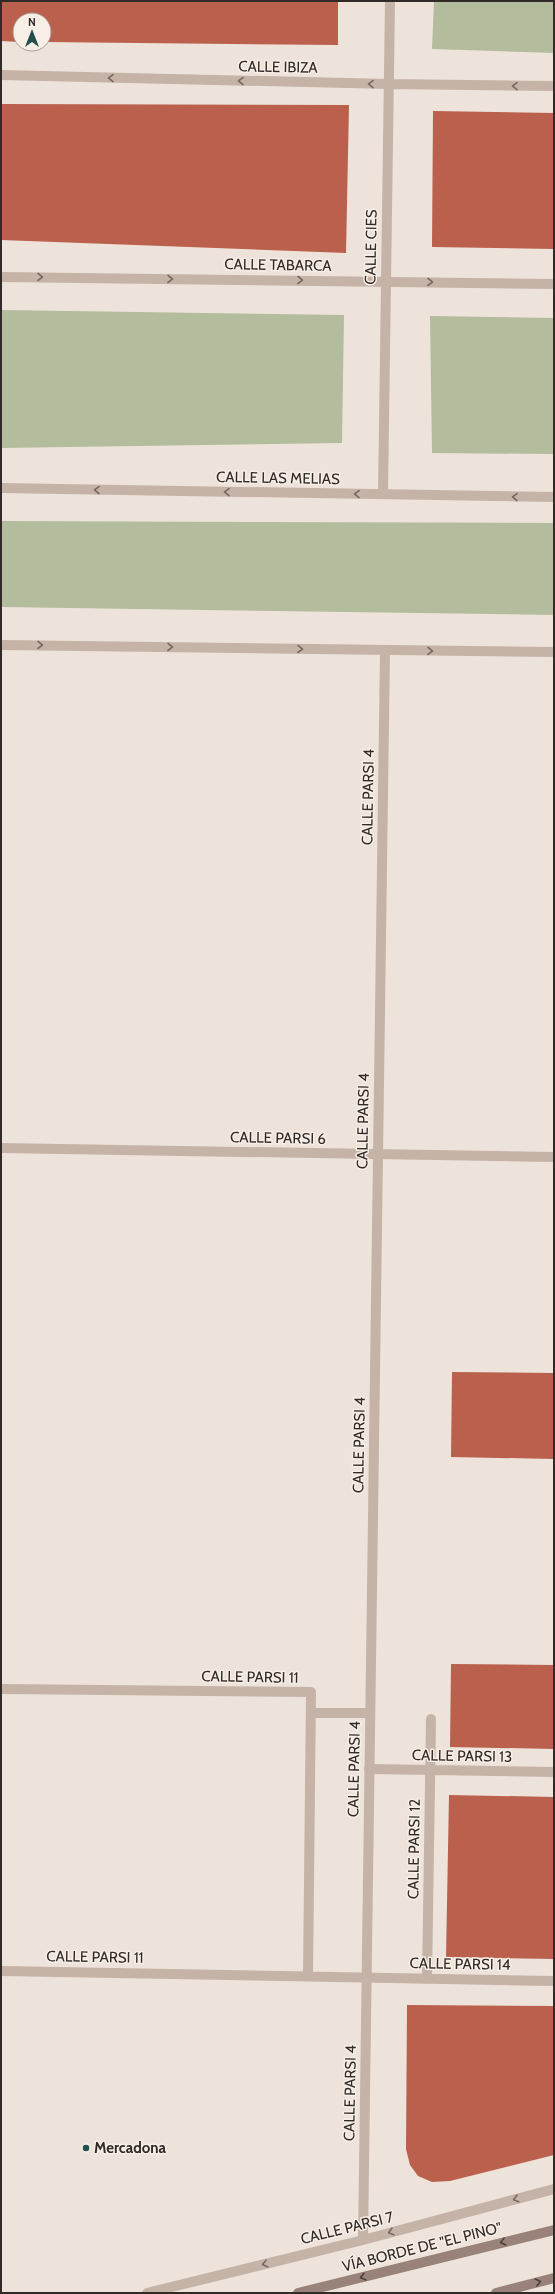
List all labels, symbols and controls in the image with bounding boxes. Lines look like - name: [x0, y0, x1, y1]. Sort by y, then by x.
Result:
- north arrow: [12, 12, 52, 52]
- text: N: [28, 15, 36, 29]
- street label: CALLE IBIZA: [238, 57, 319, 77]
- one-way arrow: [108, 74, 114, 82]
- one-way arrow: [238, 77, 244, 85]
- one-way arrow: [368, 80, 374, 88]
- one-way arrow: [512, 82, 518, 90]
- street label: CALLE CIES: [361, 209, 381, 285]
- street label: CALLE TABARCA: [224, 255, 333, 275]
- one-way arrow: [37, 273, 43, 281]
- one-way arrow: [167, 275, 173, 283]
- one-way arrow: [297, 276, 303, 284]
- one-way arrow: [427, 278, 433, 286]
- street label: CALLE LAS MELIAS: [216, 468, 340, 488]
- one-way arrow: [94, 486, 100, 494]
- one-way arrow: [224, 488, 230, 496]
- one-way arrow: [354, 490, 360, 498]
- one-way arrow: [512, 493, 518, 501]
- one-way arrow: [37, 641, 43, 649]
- one-way arrow: [167, 643, 173, 651]
- one-way arrow: [297, 645, 303, 653]
- one-way arrow: [427, 646, 433, 655]
- street label: CALLE PARSI 4: [358, 748, 378, 845]
- street label: CALLE PARSI 4: [353, 1072, 373, 1169]
- street label: CALLE PARSI 6: [230, 1128, 326, 1148]
- street label: CALLE PARSI 4: [349, 1396, 369, 1493]
- street label: CALLE PARSI 11: [201, 1667, 299, 1687]
- street label: CALLE PARSI 4: [344, 1720, 364, 1817]
- street label: CALLE PARSI 13: [412, 1746, 512, 1766]
- street label: CALLE PARSI 12: [404, 1799, 424, 1899]
- street label: CALLE PARSI 11: [46, 1947, 144, 1967]
- street label: CALLE PARSI 14: [409, 1954, 511, 1974]
- street label: CALLE PARSI 4: [340, 2044, 360, 2141]
- place label: Mercadona: [94, 2139, 167, 2157]
- marker: Mercadona: [81, 2143, 91, 2153]
- one-way arrow: [513, 2194, 520, 2203]
- street label: CALLE PARSI 7: [299, 2208, 396, 2248]
- street label: VÍA BORDE DE "EL PINO": [340, 2217, 504, 2276]
- one-way arrow: [388, 2228, 394, 2236]
- one-way arrow: [499, 2238, 506, 2246]
- one-way arrow: [261, 2259, 268, 2268]
- one-way arrow: [360, 2272, 367, 2281]
- one-way arrow: [535, 2278, 542, 2287]

